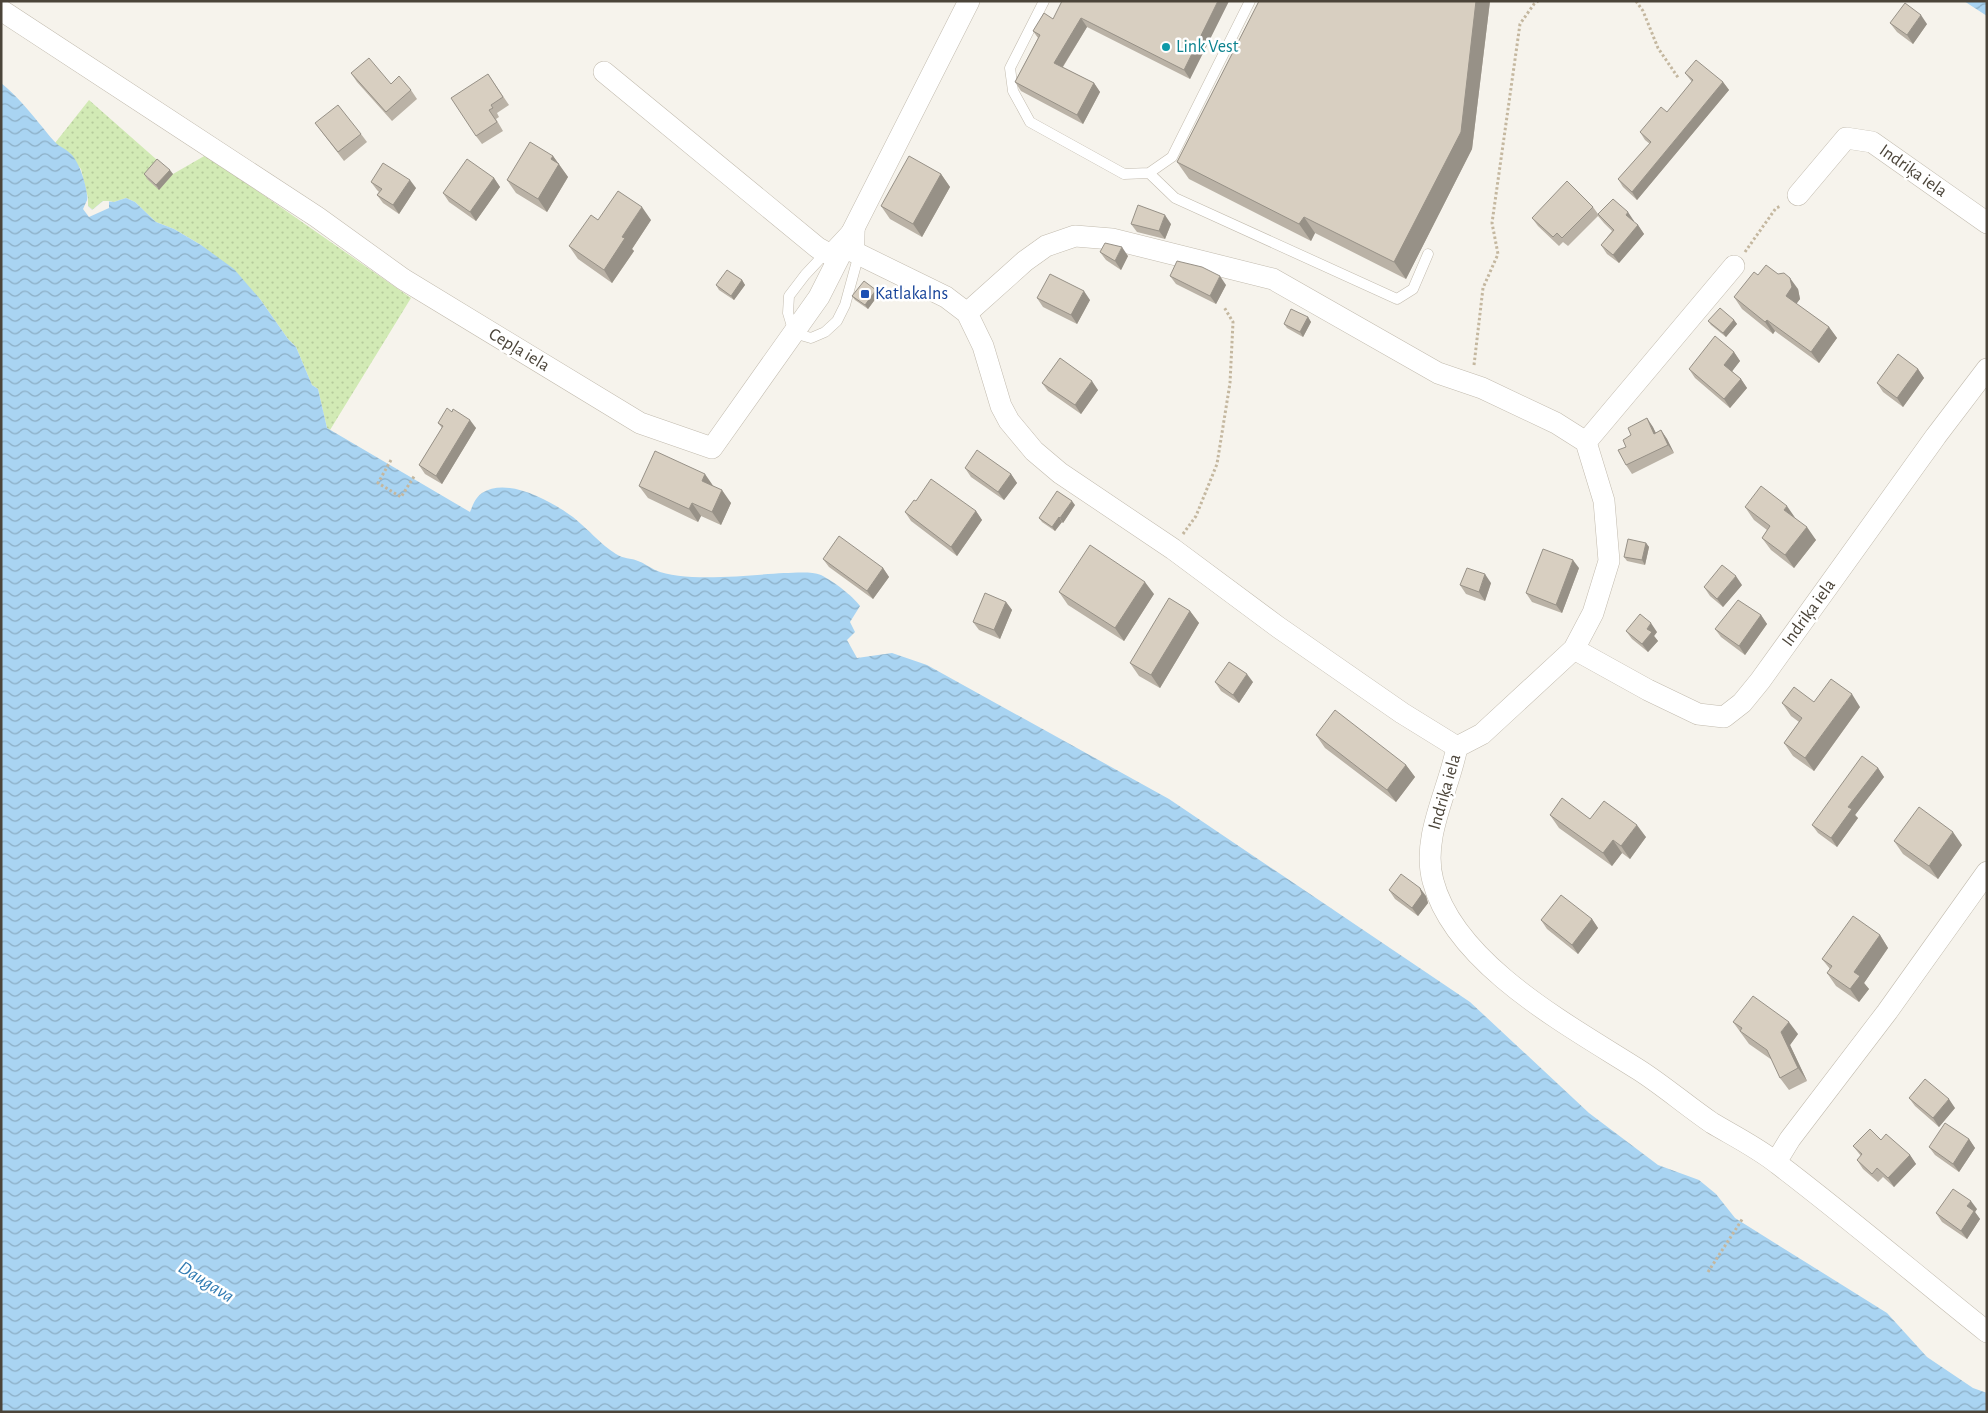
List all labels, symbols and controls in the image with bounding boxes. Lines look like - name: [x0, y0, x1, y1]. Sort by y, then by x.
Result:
- place label: Link Vest: [1176, 38, 1239, 56]
- marker: Link Vest: [1160, 41, 1172, 53]
- street label: Indriķa iela: [1875, 141, 1950, 202]
- place label: Katlakalns: [875, 285, 948, 303]
- marker: Katlakalns: [859, 288, 871, 300]
- street label: Cepļa iela: [485, 325, 553, 376]
- street label: Indriķa iela: [1779, 576, 1840, 650]
- street label: Indriķa iela: [1426, 752, 1465, 832]
- water label: Daugava: [175, 1258, 237, 1306]

